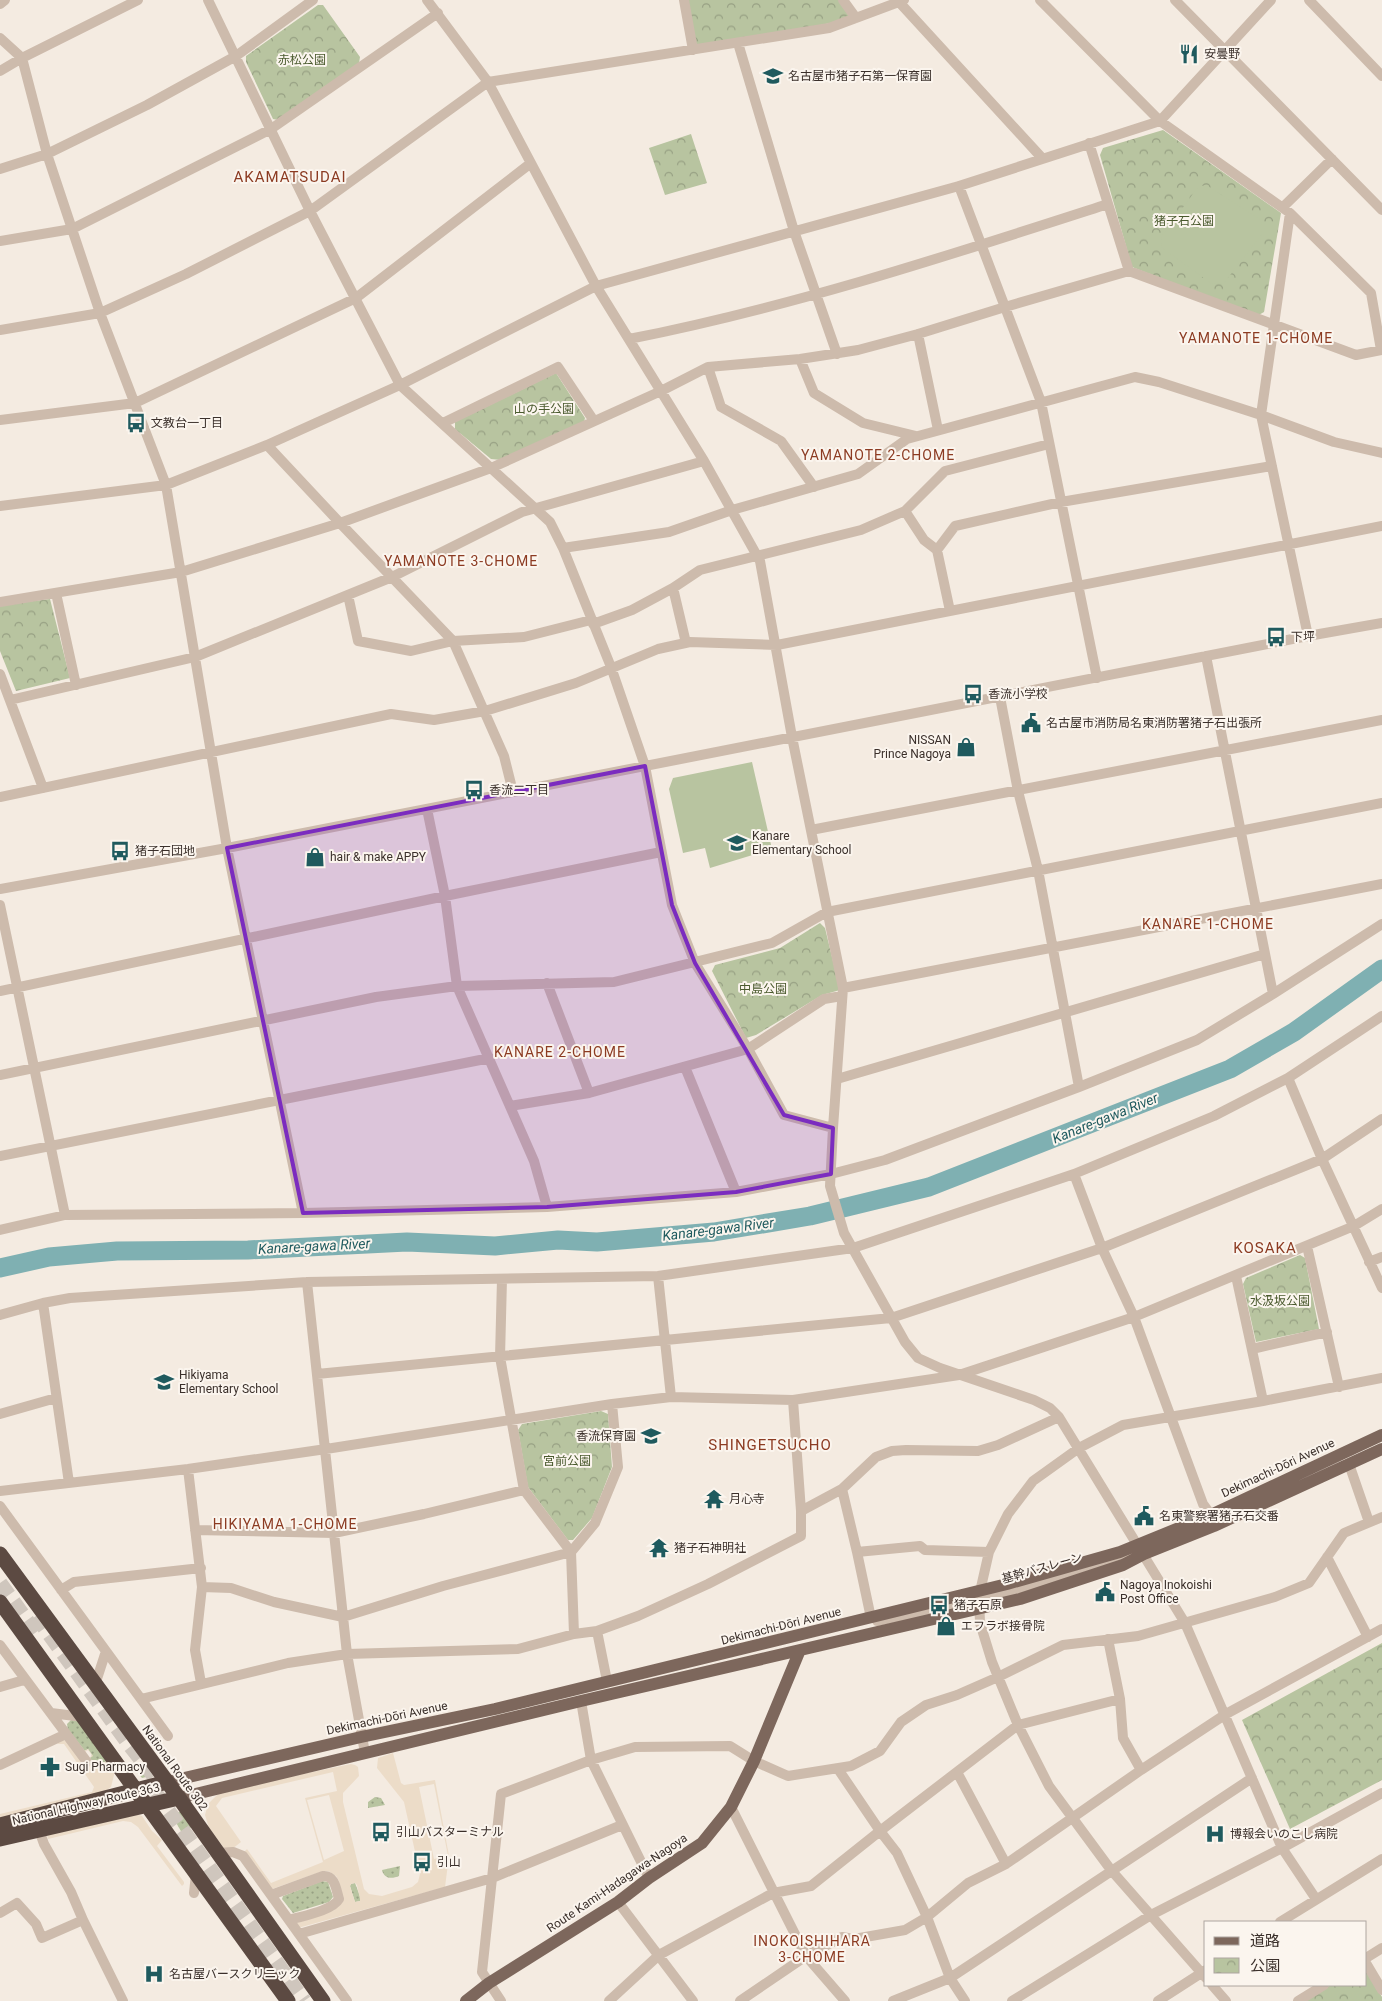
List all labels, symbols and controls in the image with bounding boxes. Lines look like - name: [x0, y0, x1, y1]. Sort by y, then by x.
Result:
- restaurant icon: 安曇野: [1178, 43, 1200, 65]
- place label: 安曇野: [1204, 47, 1240, 61]
- park label: 赤松公園: [278, 53, 326, 67]
- school or university icon: 名古屋市猪子石第一保育園: [762, 65, 784, 87]
- place label: 名古屋市猪子石第一保育園: [788, 69, 932, 83]
- district label: AKAMATSUDAI: [233, 168, 347, 186]
- park label: 猪子石公園: [1154, 214, 1214, 228]
- district label: YAMANOTE 1-CHOME: [1179, 330, 1333, 346]
- park label: 山の手公園: [514, 402, 574, 416]
- bus stop icon: 文教台一丁目: [125, 412, 147, 434]
- place label: 文教台一丁目: [151, 416, 223, 430]
- district label: YAMANOTE 2-CHOME: [801, 447, 955, 463]
- district label: YAMANOTE 3-CHOME: [384, 553, 538, 569]
- bus stop icon: 下坪: [1265, 626, 1287, 648]
- place label: 下坪: [1291, 630, 1315, 644]
- bus stop icon: 香流小学校: [962, 683, 984, 705]
- place label: 香流小学校: [988, 687, 1048, 701]
- public building icon: 名古屋市消防局名東消防署猪子石出張所: [1020, 712, 1042, 734]
- place label: 名古屋市消防局名東消防署猪子石出張所: [1046, 716, 1262, 730]
- place label: NISSAN Prince Nagoya: [873, 733, 951, 761]
- shop icon: NISSAN Prince Nagoya: [955, 736, 977, 758]
- bus stop icon: 香流二丁目: [463, 779, 485, 801]
- place label: 香流二丁目: [489, 783, 549, 797]
- place label: Kanare Elementary School: [752, 829, 852, 857]
- school or university icon: Kanare Elementary School: [726, 832, 748, 854]
- bus stop icon: 猪子石団地: [109, 840, 131, 862]
- place label: 猪子石団地: [135, 844, 195, 858]
- shop icon: hair & make APPY: [304, 846, 326, 868]
- place label: hair & make APPY: [330, 850, 427, 864]
- district label: KANARE 1-CHOME: [1142, 916, 1274, 932]
- park label: 中島公園: [739, 982, 787, 996]
- district label: KANARE 2-CHOME: [494, 1044, 626, 1060]
- water label: Kanare-gawa River: [1050, 1089, 1160, 1146]
- water label: Kanare-gawa River: [661, 1214, 775, 1244]
- water label: Kanare-gawa River: [258, 1235, 371, 1257]
- district label: KOSAKA: [1233, 1239, 1297, 1257]
- park label: 水汲坂公園: [1250, 1294, 1310, 1308]
- place label: Hikiyama Elementary School: [179, 1368, 279, 1396]
- school or university icon: Hikiyama Elementary School: [153, 1371, 175, 1393]
- school or university icon: 香流保育園: [640, 1425, 662, 1447]
- place label: 香流保育園: [576, 1429, 636, 1443]
- district label: SHINGETSUCHO: [708, 1436, 832, 1454]
- street label: Dekimachi-Dōri Avenue: [1219, 1436, 1337, 1500]
- park label: 宮前公園: [543, 1454, 591, 1468]
- temple icon: 月心寺: [703, 1488, 725, 1510]
- place label: 月心寺: [729, 1492, 765, 1506]
- public building icon: 名東警察署猪子石交番: [1133, 1505, 1155, 1527]
- place label: 名東警察署猪子石交番: [1159, 1509, 1279, 1523]
- district label: HIKIYAMA 1-CHOME: [213, 1516, 357, 1532]
- temple icon: 猪子石神明社: [648, 1537, 670, 1559]
- place label: 猪子石神明社: [674, 1541, 746, 1555]
- street label: 基幹バスレーン: [1000, 1550, 1084, 1586]
- place label: Nagoya Inokoishi Post Office: [1120, 1578, 1212, 1606]
- public building icon: Nagoya Inokoishi Post Office: [1094, 1581, 1116, 1603]
- bus stop icon: 猪子石原: [928, 1594, 950, 1616]
- place label: 猪子石原: [954, 1598, 1002, 1612]
- street label: Dekimachi-Dōri Avenue: [719, 1604, 843, 1648]
- shop icon: エフラボ接骨院: [935, 1615, 957, 1637]
- place label: エフラボ接骨院: [961, 1619, 1045, 1633]
- street label: Dekimachi-Dōri Avenue: [325, 1698, 449, 1738]
- street label: National Route 302: [139, 1723, 211, 1814]
- pharmacy icon: Sugi Pharmacy: [39, 1756, 61, 1778]
- place label: Sugi Pharmacy: [65, 1760, 145, 1774]
- street label: National Highway Route 363: [11, 1780, 161, 1828]
- bus stop icon: 引山バスターミナル: [370, 1821, 392, 1843]
- hospital icon: 博報会いのこし病院: [1204, 1823, 1226, 1845]
- place label: 引山バスターミナル: [396, 1825, 504, 1839]
- place label: 博報会いのこし病院: [1230, 1827, 1338, 1841]
- street label: Route Kami-Hadagawa-Nagoya: [544, 1831, 690, 1935]
- bus stop icon: 引山: [411, 1851, 433, 1873]
- place label: 引山: [437, 1855, 461, 1869]
- legend: [1204, 1921, 1367, 1986]
- text: 道路: [1250, 1932, 1280, 1950]
- district label: INOKOISHIHARA 3-CHOME: [753, 1933, 871, 1965]
- text: 公園: [1250, 1957, 1280, 1975]
- hospital icon: 名古屋バースクリニック: [143, 1963, 165, 1985]
- place label: 名古屋バースクリニック: [169, 1967, 300, 1981]

